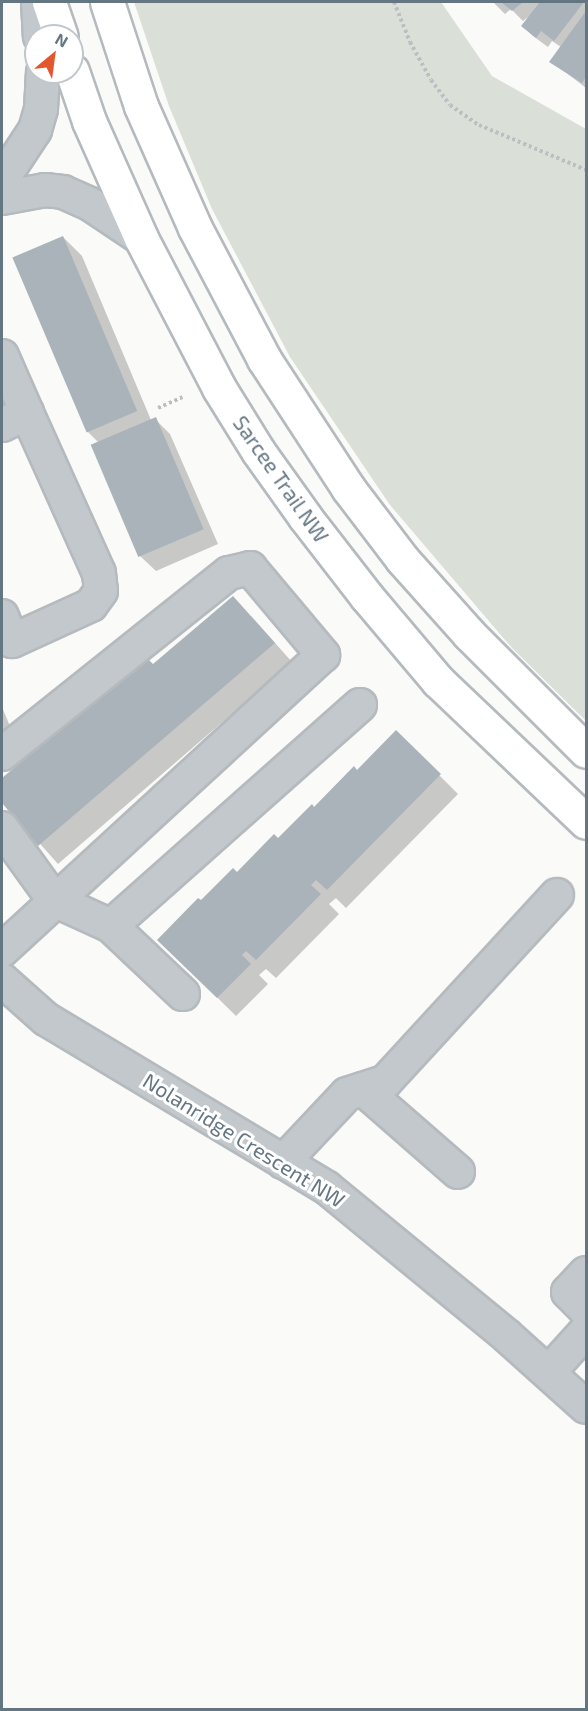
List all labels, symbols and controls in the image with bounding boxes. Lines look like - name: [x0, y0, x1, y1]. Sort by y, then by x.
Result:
- north arrow: [24, 24, 84, 84]
- text: N: [52, 28, 72, 51]
- street label: Sarcee Trail NW: [228, 410, 334, 548]
- street label: Nolanridge Crescent NW: [139, 1068, 349, 1212]

